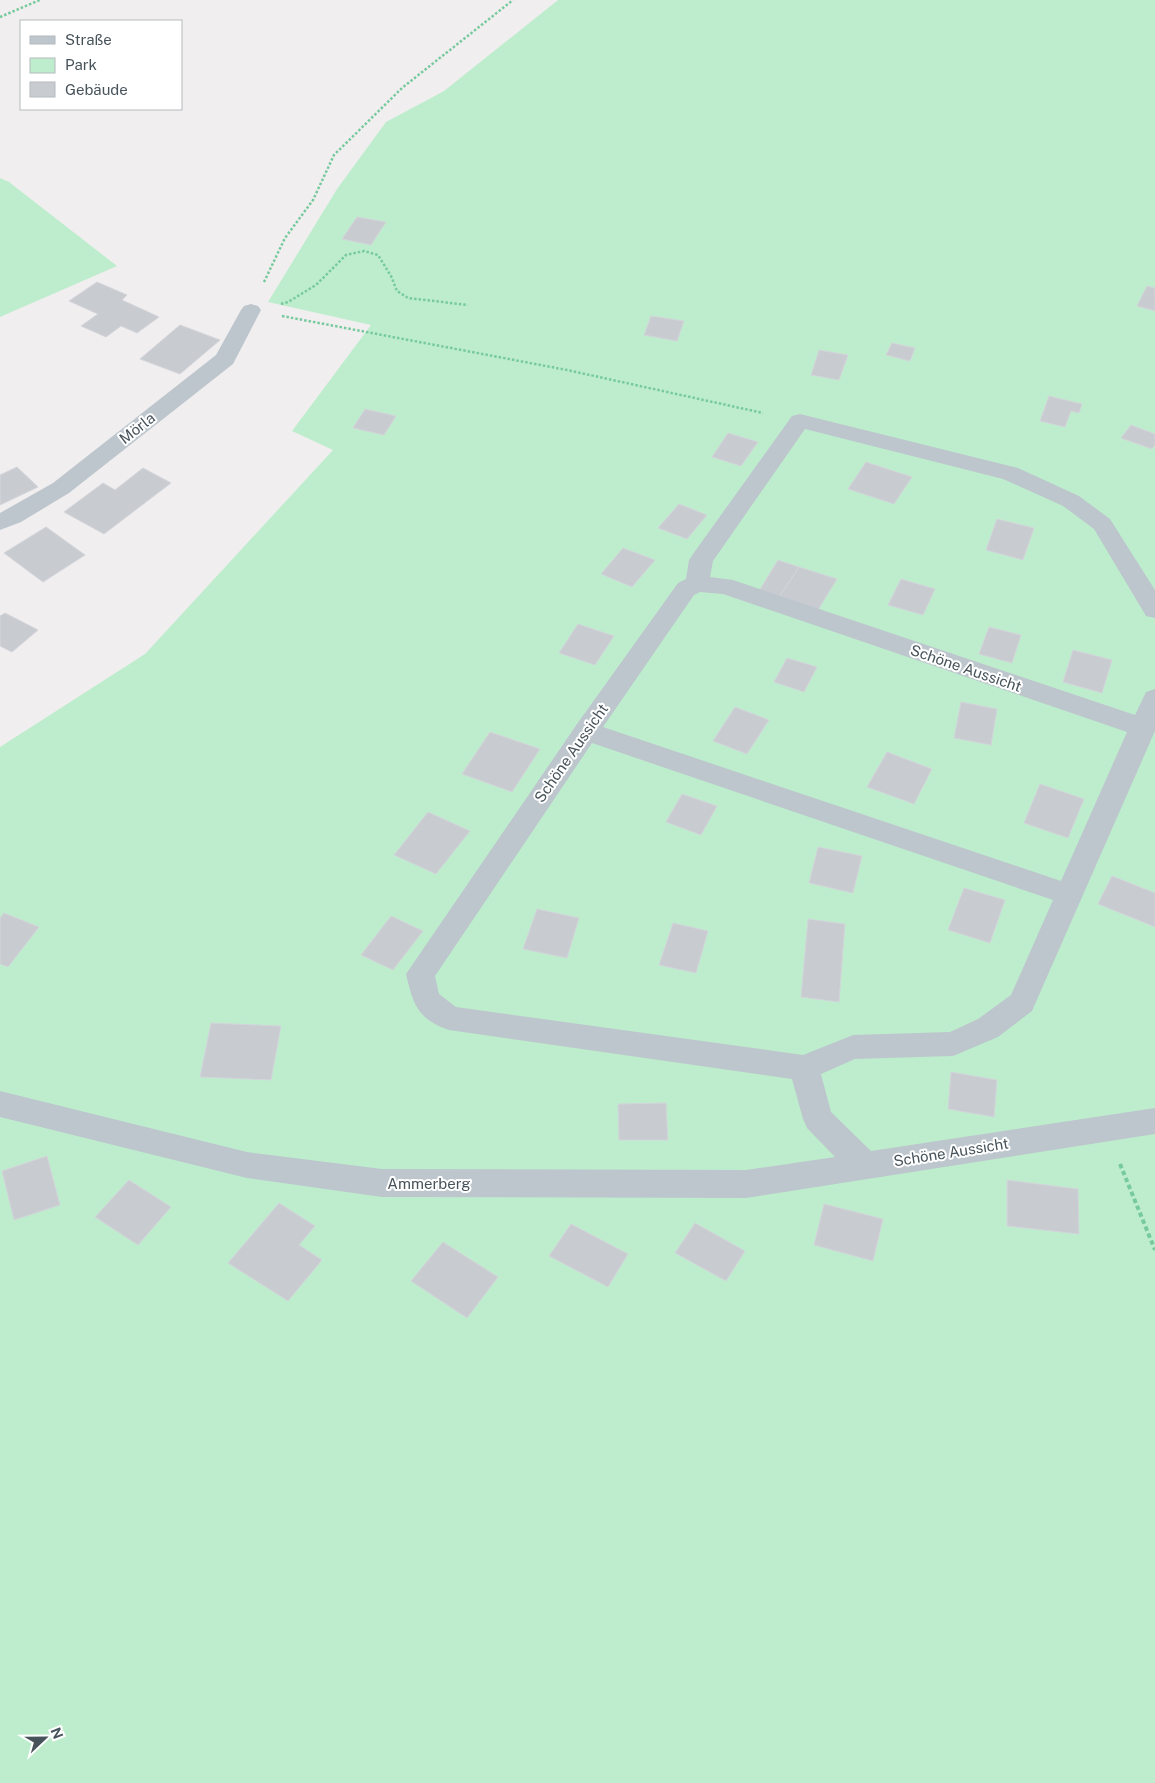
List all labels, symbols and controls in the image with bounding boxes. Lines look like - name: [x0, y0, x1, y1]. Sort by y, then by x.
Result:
- legend: [20, 20, 182, 110]
- text: Straße: [65, 31, 112, 48]
- text: Park: [65, 56, 97, 73]
- text: Gebäude: [65, 81, 128, 98]
- street label: Mörla: [116, 409, 158, 447]
- street label: Schöne Aussicht: [908, 641, 1024, 695]
- street label: Schöne Aussicht: [531, 700, 611, 805]
- street label: Schöne Aussicht: [892, 1134, 1010, 1169]
- street label: Ammerberg: [387, 1175, 471, 1192]
- north arrow: [20, 1713, 70, 1763]
- text: N: [48, 1725, 67, 1741]

